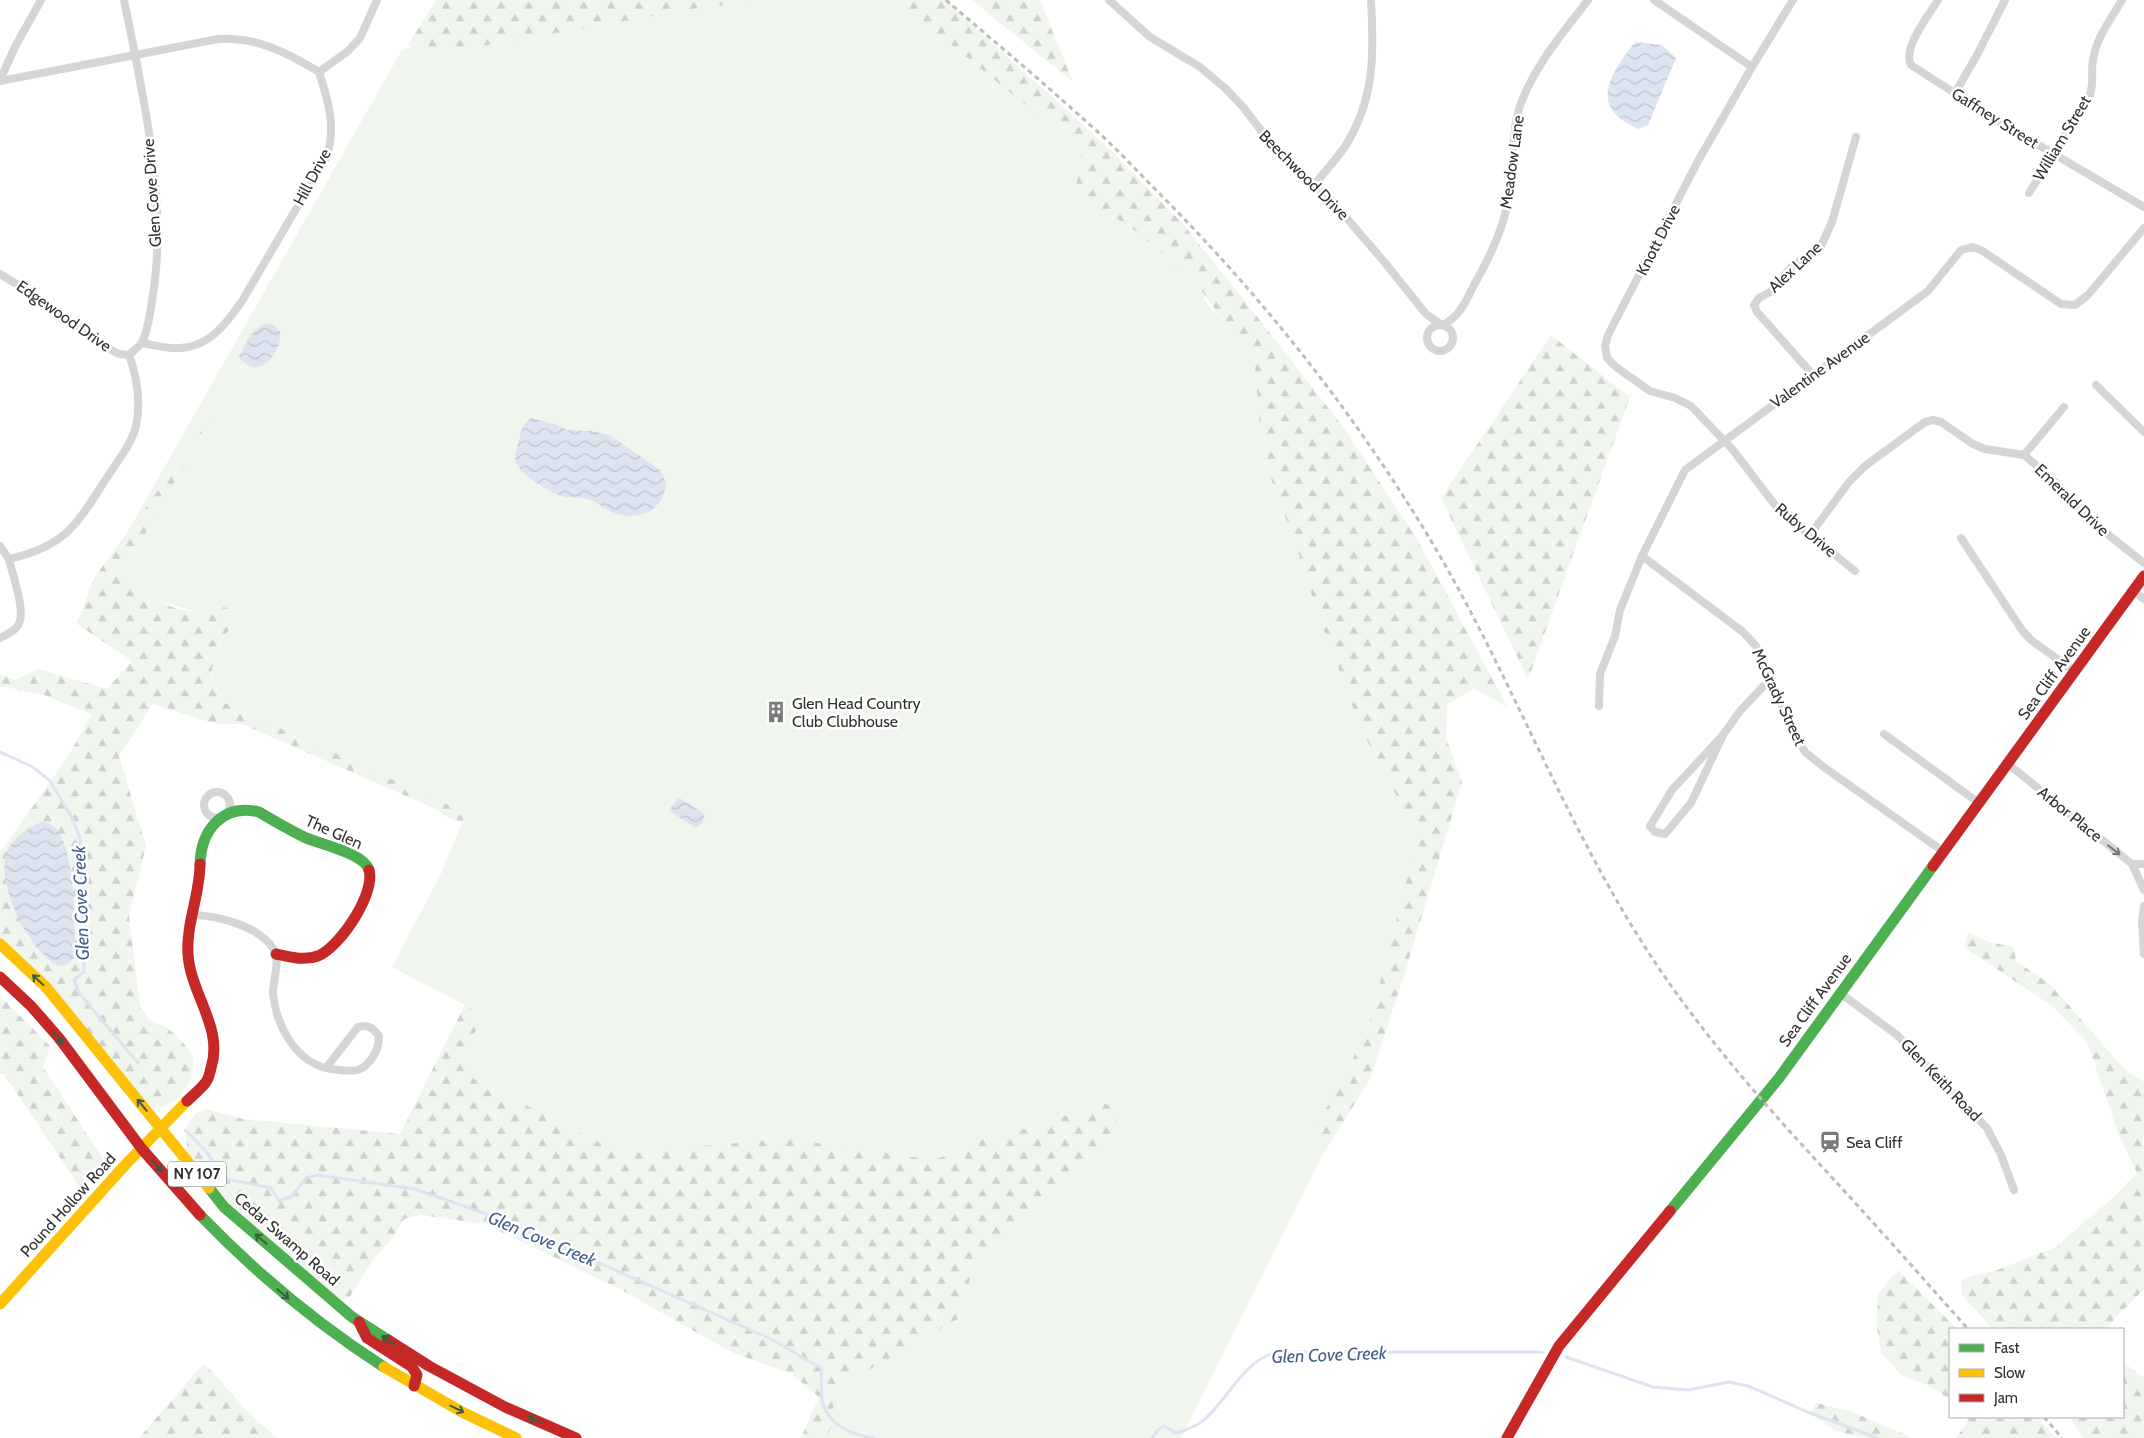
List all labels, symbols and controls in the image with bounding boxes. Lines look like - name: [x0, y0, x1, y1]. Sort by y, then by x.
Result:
- street label: Gaffney Street: [1948, 84, 2042, 153]
- street label: William Street: [2029, 92, 2095, 184]
- street label: Meadow Lane: [1496, 114, 1528, 210]
- street label: Beechwood Drive: [1255, 126, 1353, 224]
- street label: Glen Cove Drive: [139, 138, 165, 248]
- street label: Hill Drive: [289, 145, 335, 209]
- street label: Knott Drive: [1632, 201, 1684, 279]
- street label: Alex Lane: [1765, 238, 1825, 296]
- street label: Edgewood Drive: [13, 276, 115, 356]
- street label: Valentine Avenue: [1767, 328, 1873, 412]
- street label: Emerald Drive: [2031, 460, 2113, 540]
- street label: Ruby Drive: [1772, 499, 1840, 561]
- street label: Sea Cliff Avenue: [2014, 623, 2094, 723]
- street label: McGrady Street: [1748, 645, 1810, 749]
- place label: Glen Head Country Club Clubhouse: [792, 694, 921, 731]
- building icon: Glen Head Country Club Clubhouse: [763, 699, 789, 725]
- street label: Arbor Place: [2034, 782, 2106, 846]
- street label: The Glen: [303, 811, 365, 853]
- water label: Glen Cove Creek: [68, 844, 94, 961]
- one-way arrow: [2107, 844, 2120, 855]
- street label: Sea Cliff Avenue: [1775, 950, 1855, 1050]
- one-way arrow: [32, 974, 45, 986]
- one-way arrow: [52, 1031, 63, 1044]
- street label: Glen Keith Road: [1897, 1035, 1985, 1125]
- one-way arrow: [136, 1099, 147, 1112]
- station icon: Sea Cliff: [1817, 1129, 1843, 1155]
- place label: Sea Cliff: [1846, 1133, 1903, 1152]
- street label: Pound Hollow Road: [16, 1149, 120, 1261]
- one-way arrow: [151, 1160, 163, 1173]
- road number: NY 107: [168, 1162, 226, 1186]
- street label: Cedar Swamp Road: [231, 1188, 343, 1290]
- water label: Glen Cove Creek: [485, 1206, 600, 1272]
- one-way arrow: [255, 1233, 268, 1245]
- one-way arrow: [277, 1289, 290, 1300]
- legend: [1949, 1328, 2124, 1418]
- one-way arrow: [381, 1335, 395, 1345]
- text: Fast: [1994, 1339, 2019, 1357]
- water label: Glen Cove Creek: [1271, 1342, 1388, 1368]
- text: Slow: [1994, 1364, 2025, 1382]
- text: Jam: [1993, 1389, 2018, 1407]
- one-way arrow: [449, 1405, 464, 1414]
- one-way arrow: [528, 1414, 543, 1424]

